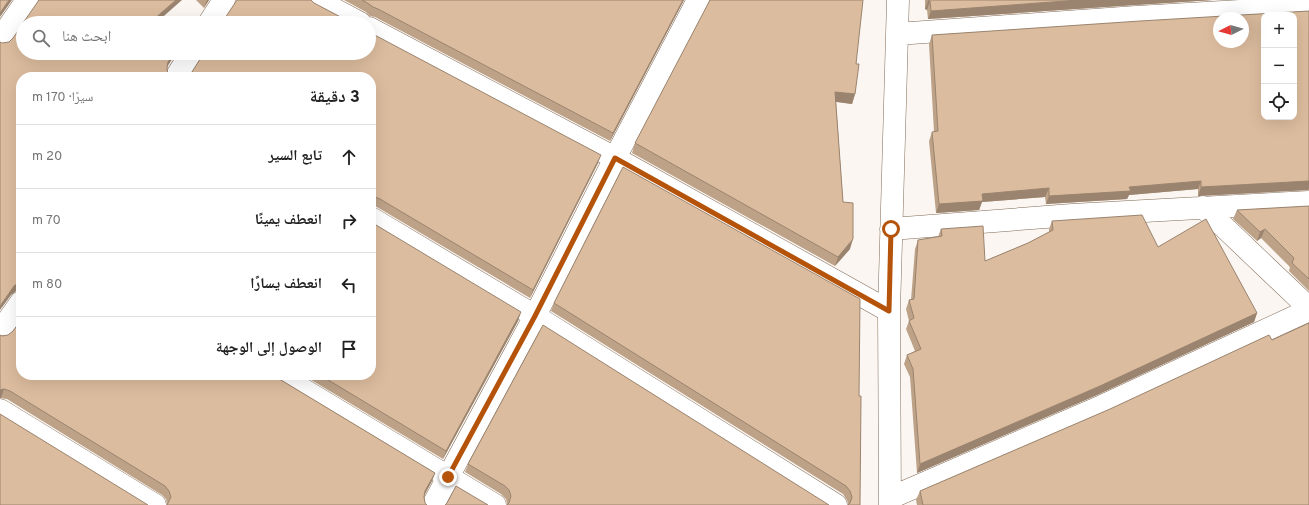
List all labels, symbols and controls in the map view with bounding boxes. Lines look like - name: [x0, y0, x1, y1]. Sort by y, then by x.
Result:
- north arrow: [1213, 12, 1249, 48]
- map controls: [1261, 12, 1297, 120]
- button: +: [1261, 12, 1297, 48]
- search box: [16, 16, 376, 60]
- icon: search: [30, 27, 52, 49]
- text: ابحث هنا: [62, 28, 111, 47]
- button: −: [1261, 48, 1297, 84]
- button: locate: [1261, 84, 1297, 120]
- text: 3 دقيقة: [310, 87, 360, 109]
- text: سيرًا · 170 m: [32, 90, 93, 106]
- icon: ahead: [338, 146, 360, 168]
- text: تابع السير: [268, 147, 322, 166]
- text: 20 m: [32, 149, 62, 165]
- icon: right: [338, 210, 360, 232]
- text: انعطف يمينًا: [255, 211, 322, 230]
- text: 70 m: [32, 213, 61, 229]
- route start: [882, 220, 900, 238]
- icon: left: [338, 274, 360, 296]
- text: انعطف يسارًا: [250, 275, 322, 294]
- text: 80 m: [32, 277, 62, 293]
- icon: arrive: [338, 338, 360, 360]
- text: الوصول إلى الوجهة: [216, 339, 322, 358]
- route end: [439, 468, 457, 486]

